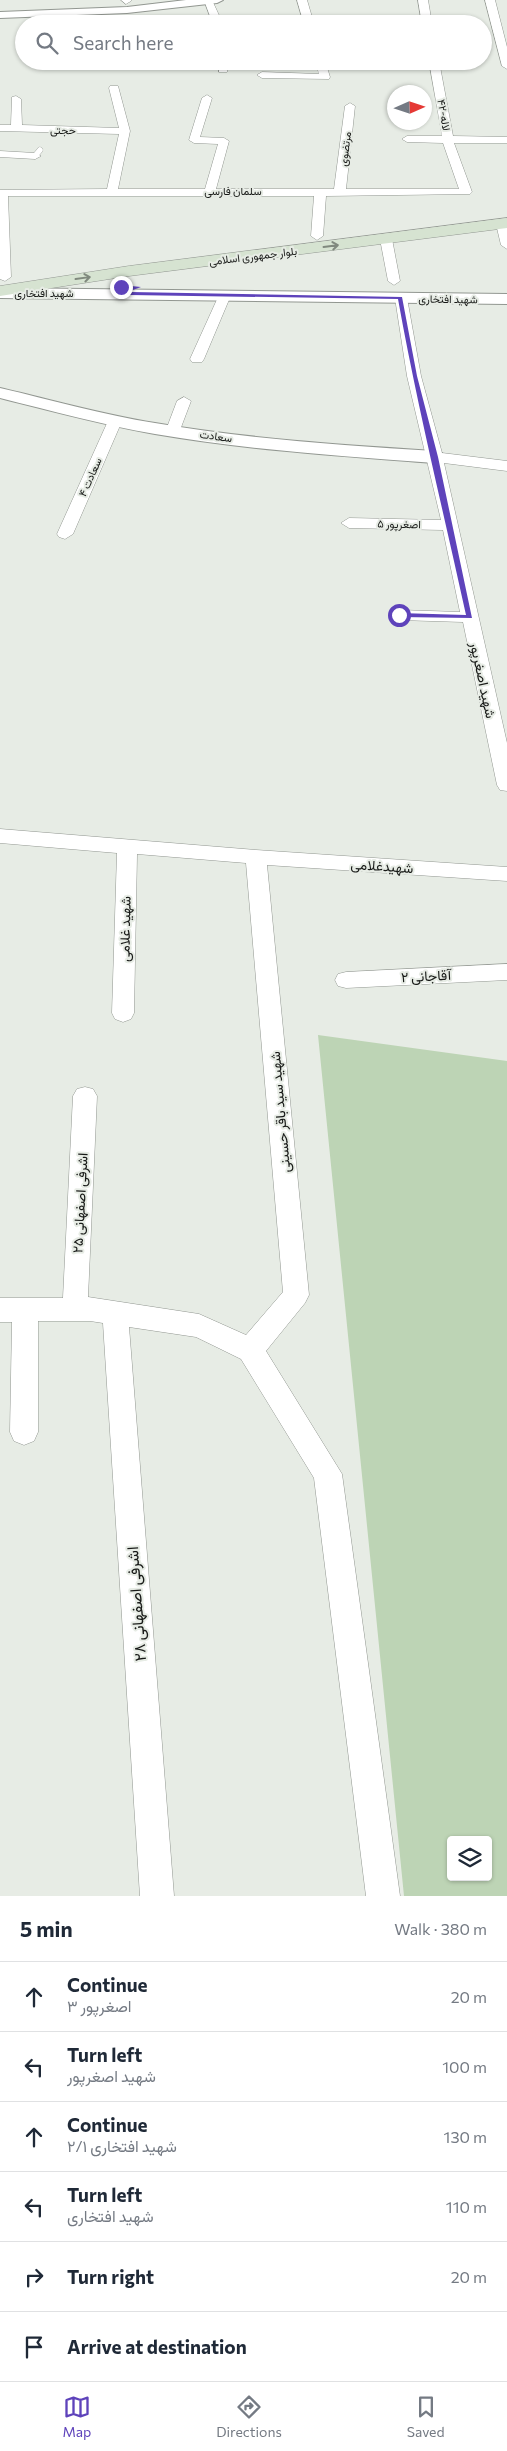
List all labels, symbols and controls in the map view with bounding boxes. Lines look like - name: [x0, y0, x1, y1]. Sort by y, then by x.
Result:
- search box: [15, 15, 492, 70]
- icon: search: [33, 29, 61, 57]
- text: Search here: [73, 31, 173, 54]
- north arrow: [387, 85, 432, 130]
- street label: لاله-۴۲: [435, 98, 454, 132]
- street label: حجتی: [50, 123, 76, 137]
- street label: مرتضوی: [336, 131, 354, 167]
- street label: سلمان فارسی: [204, 184, 262, 198]
- one-way arrow: [322, 241, 338, 251]
- street label: بلوار جمهوری اسلامی: [208, 244, 298, 268]
- one-way arrow: [74, 273, 90, 283]
- route end: [110, 276, 133, 299]
- street label: شهید افتخاری: [14, 286, 74, 300]
- street label: شهید افتخاری: [418, 291, 478, 307]
- street label: سعادت: [199, 427, 234, 444]
- street label: سعادت ۴: [75, 455, 104, 498]
- street label: اصغرپور ۵: [377, 517, 421, 532]
- route start: [388, 604, 411, 627]
- street label: شهید اصغرپور: [465, 639, 500, 720]
- street label: شهیدغلامی: [350, 855, 414, 877]
- street label: شهید غلامی: [115, 896, 135, 962]
- street label: آقاجانی ۲: [401, 966, 453, 986]
- street label: شهید سید باقر حسینی: [266, 1051, 294, 1173]
- street label: اشرفی اصفهانی ۲۵: [68, 1152, 92, 1254]
- street label: اشرفی اصفهانی ۲۸: [122, 1546, 151, 1662]
- map controls: [447, 1836, 492, 1881]
- button: layers: [447, 1836, 492, 1881]
- text: 5 min: [20, 1916, 73, 1941]
- text: Walk · 380 m: [394, 1919, 487, 1938]
- text: Continue: [67, 1973, 147, 1996]
- icon: ahead: [20, 1983, 48, 2011]
- text: 20 m: [451, 1987, 487, 2006]
- text: اصغرپور ۳: [67, 1996, 131, 2015]
- text: Turn left: [67, 2043, 142, 2066]
- icon: left: [20, 2053, 48, 2081]
- text: 100 m: [442, 2057, 487, 2076]
- text: شهید اصغرپور: [67, 2066, 156, 2085]
- text: Continue: [67, 2113, 147, 2136]
- icon: ahead: [20, 2123, 48, 2151]
- text: 130 m: [444, 2127, 487, 2146]
- text: شهید افتخاری ۲/۱: [67, 2136, 177, 2155]
- text: Turn left: [67, 2183, 142, 2206]
- icon: left: [20, 2193, 48, 2221]
- text: 110 m: [446, 2197, 487, 2216]
- text: شهید افتخاری: [67, 2206, 154, 2225]
- icon: right: [20, 2263, 48, 2291]
- text: Turn right: [67, 2265, 154, 2288]
- text: 20 m: [451, 2267, 487, 2286]
- icon: arrive: [20, 2333, 48, 2361]
- text: Arrive at destination: [67, 2335, 247, 2358]
- tab: Map: [62, 2393, 91, 2440]
- tab: Directions: [216, 2393, 282, 2440]
- tab: Saved: [407, 2393, 445, 2440]

